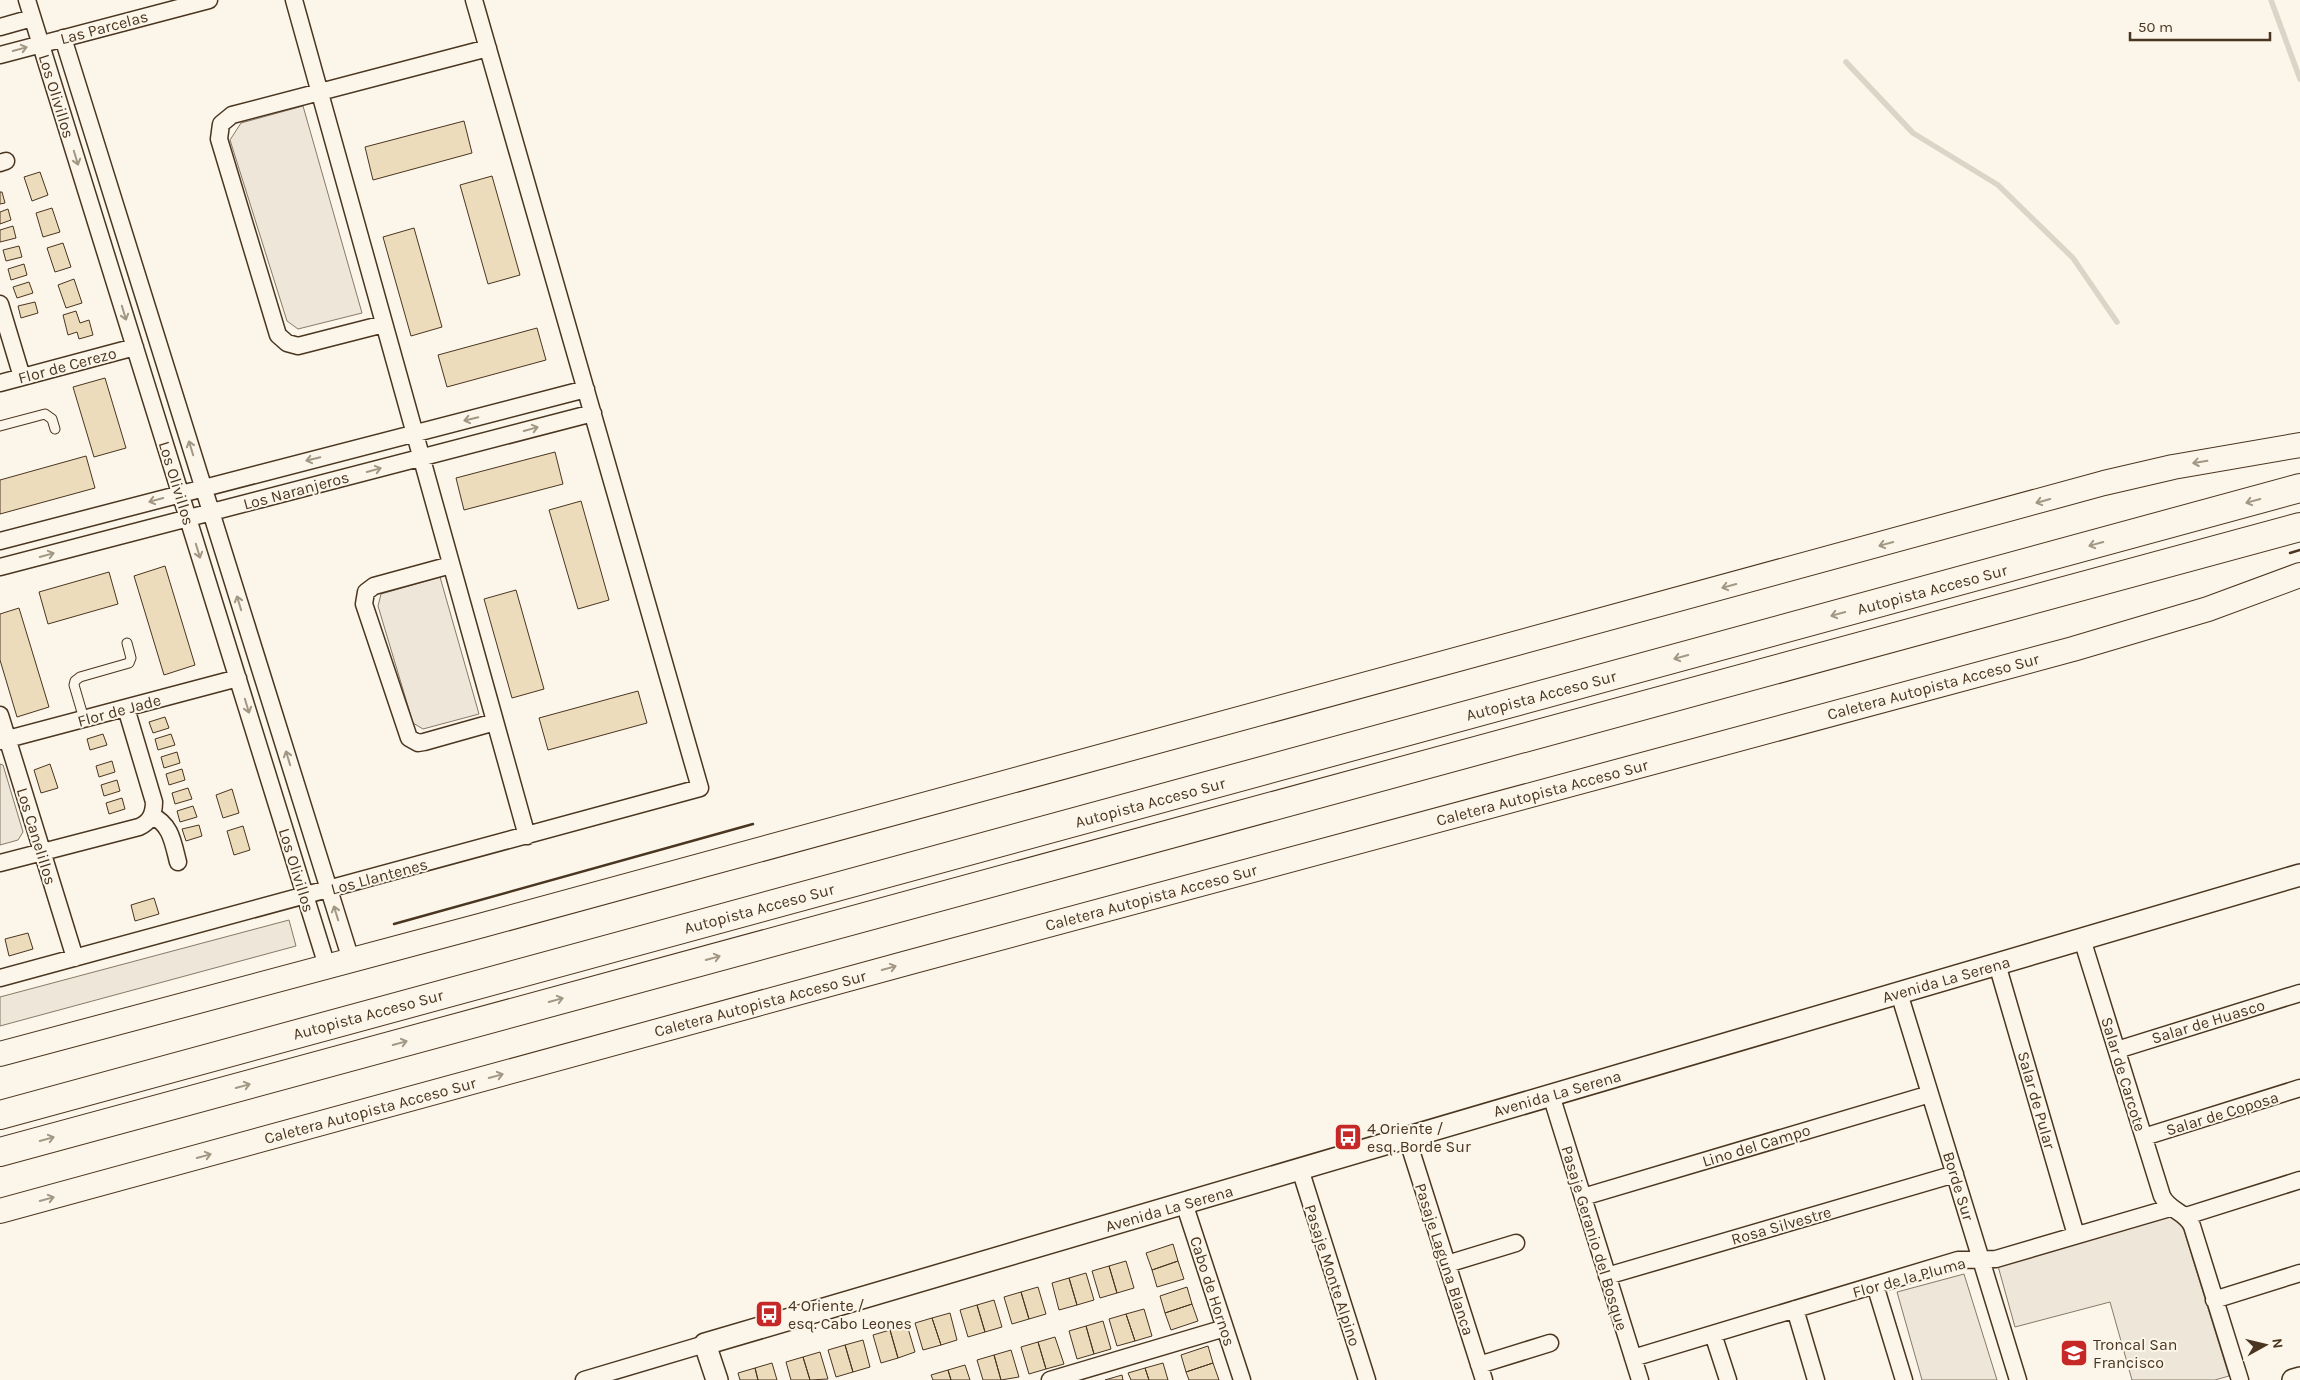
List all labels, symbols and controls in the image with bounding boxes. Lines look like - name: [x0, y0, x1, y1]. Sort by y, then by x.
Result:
- street label: Las Parcelas: [58, 7, 150, 48]
- scale bar: [2130, 10, 2270, 42]
- text: 50 m: [2138, 18, 2173, 36]
- one-way arrow: [12, 44, 28, 54]
- street label: Los Olivillos: [35, 52, 78, 140]
- one-way arrow: [71, 149, 81, 165]
- one-way arrow: [119, 304, 129, 320]
- street label: Flor de Cerezo: [16, 343, 118, 388]
- one-way arrow: [463, 415, 479, 424]
- one-way arrow: [522, 423, 538, 433]
- street label: Los Olivillos: [155, 439, 198, 527]
- one-way arrow: [186, 440, 196, 456]
- one-way arrow: [306, 455, 322, 465]
- one-way arrow: [2193, 458, 2209, 468]
- one-way arrow: [365, 464, 381, 474]
- street label: Los Naranjeros: [241, 467, 351, 514]
- one-way arrow: [149, 496, 165, 505]
- one-way arrow: [2035, 496, 2051, 506]
- one-way arrow: [2245, 497, 2261, 506]
- one-way arrow: [1878, 540, 1894, 549]
- one-way arrow: [2089, 540, 2105, 549]
- one-way arrow: [194, 543, 204, 559]
- one-way arrow: [39, 550, 55, 559]
- street label: Autopista Acceso Sur: [1855, 560, 2010, 619]
- one-way arrow: [1721, 582, 1737, 592]
- one-way arrow: [234, 595, 244, 611]
- one-way arrow: [1831, 610, 1847, 620]
- street label: Caletera Autopista Acceso Sur: [1825, 649, 2041, 724]
- one-way arrow: [1674, 653, 1690, 662]
- street label: Autopista Acceso Sur: [1464, 666, 1619, 725]
- street label: Flor de Jade: [75, 690, 163, 731]
- one-way arrow: [242, 698, 252, 714]
- one-way arrow: [282, 751, 292, 767]
- street label: Caletera Autopista Acceso Sur: [1434, 755, 1650, 830]
- street label: Autopista Acceso Sur: [1073, 773, 1228, 832]
- street label: Los Canelillos: [13, 785, 60, 887]
- street label: Los Olivillos: [275, 826, 318, 914]
- street label: Los Llantenes: [329, 854, 430, 899]
- street label: Caletera Autopista Acceso Sur: [1043, 860, 1259, 935]
- street label: Autopista Acceso Sur: [682, 879, 837, 938]
- one-way arrow: [331, 906, 341, 922]
- street label: Avenida La Serena: [1880, 952, 2012, 1007]
- one-way arrow: [705, 953, 721, 962]
- one-way arrow: [880, 963, 896, 972]
- street label: Caletera Autopista Acceso Sur: [652, 966, 868, 1041]
- street label: Autopista Acceso Sur: [291, 985, 446, 1044]
- one-way arrow: [548, 995, 564, 1005]
- street label: Salar de Huasco: [2149, 995, 2267, 1048]
- street label: Salar de Carcote: [2097, 1015, 2150, 1134]
- one-way arrow: [391, 1038, 407, 1047]
- street label: Salar de Pular: [2014, 1049, 2060, 1151]
- street label: Avenida La Serena: [1491, 1066, 1623, 1121]
- one-way arrow: [487, 1070, 503, 1080]
- street label: Caletera Autopista Acceso Sur: [262, 1073, 478, 1148]
- one-way arrow: [234, 1080, 250, 1090]
- street label: Salar de Coposa: [2164, 1087, 2281, 1140]
- place label: 4 Oriente / esq. Borde Sur: [1367, 1119, 1471, 1156]
- street label: Lino del Campo: [1700, 1120, 1813, 1171]
- bus stop icon: 4 Oriente / esq. Borde Sur: [1333, 1122, 1363, 1152]
- one-way arrow: [39, 1134, 55, 1144]
- street label: Pasaje Geranio del Bosque: [1557, 1143, 1632, 1333]
- street label: Borde Sur: [1939, 1149, 1978, 1223]
- one-way arrow: [195, 1150, 211, 1160]
- street label: Avenida La Serena: [1103, 1181, 1235, 1236]
- street label: Pasaje Laguna Blanca: [1411, 1181, 1478, 1338]
- one-way arrow: [39, 1193, 55, 1203]
- street label: Pasaje Monte Alpino: [1301, 1202, 1364, 1349]
- street label: Rosa Silvestre: [1729, 1202, 1833, 1249]
- street label: Cabo de Hornos: [1186, 1234, 1239, 1348]
- street label: Flor de la Pluma: [1850, 1253, 1968, 1302]
- place label: 4 Oriente / esq. Cabo Leones: [788, 1296, 912, 1333]
- bus stop icon: 4 Oriente / esq. Cabo Leones: [754, 1299, 784, 1329]
- north arrow: [2240, 1320, 2290, 1370]
- place label: Troncal San Francisco: [2093, 1335, 2178, 1372]
- text: N: [2268, 1337, 2286, 1349]
- school or university icon: Troncal San Francisco: [2059, 1338, 2089, 1368]

